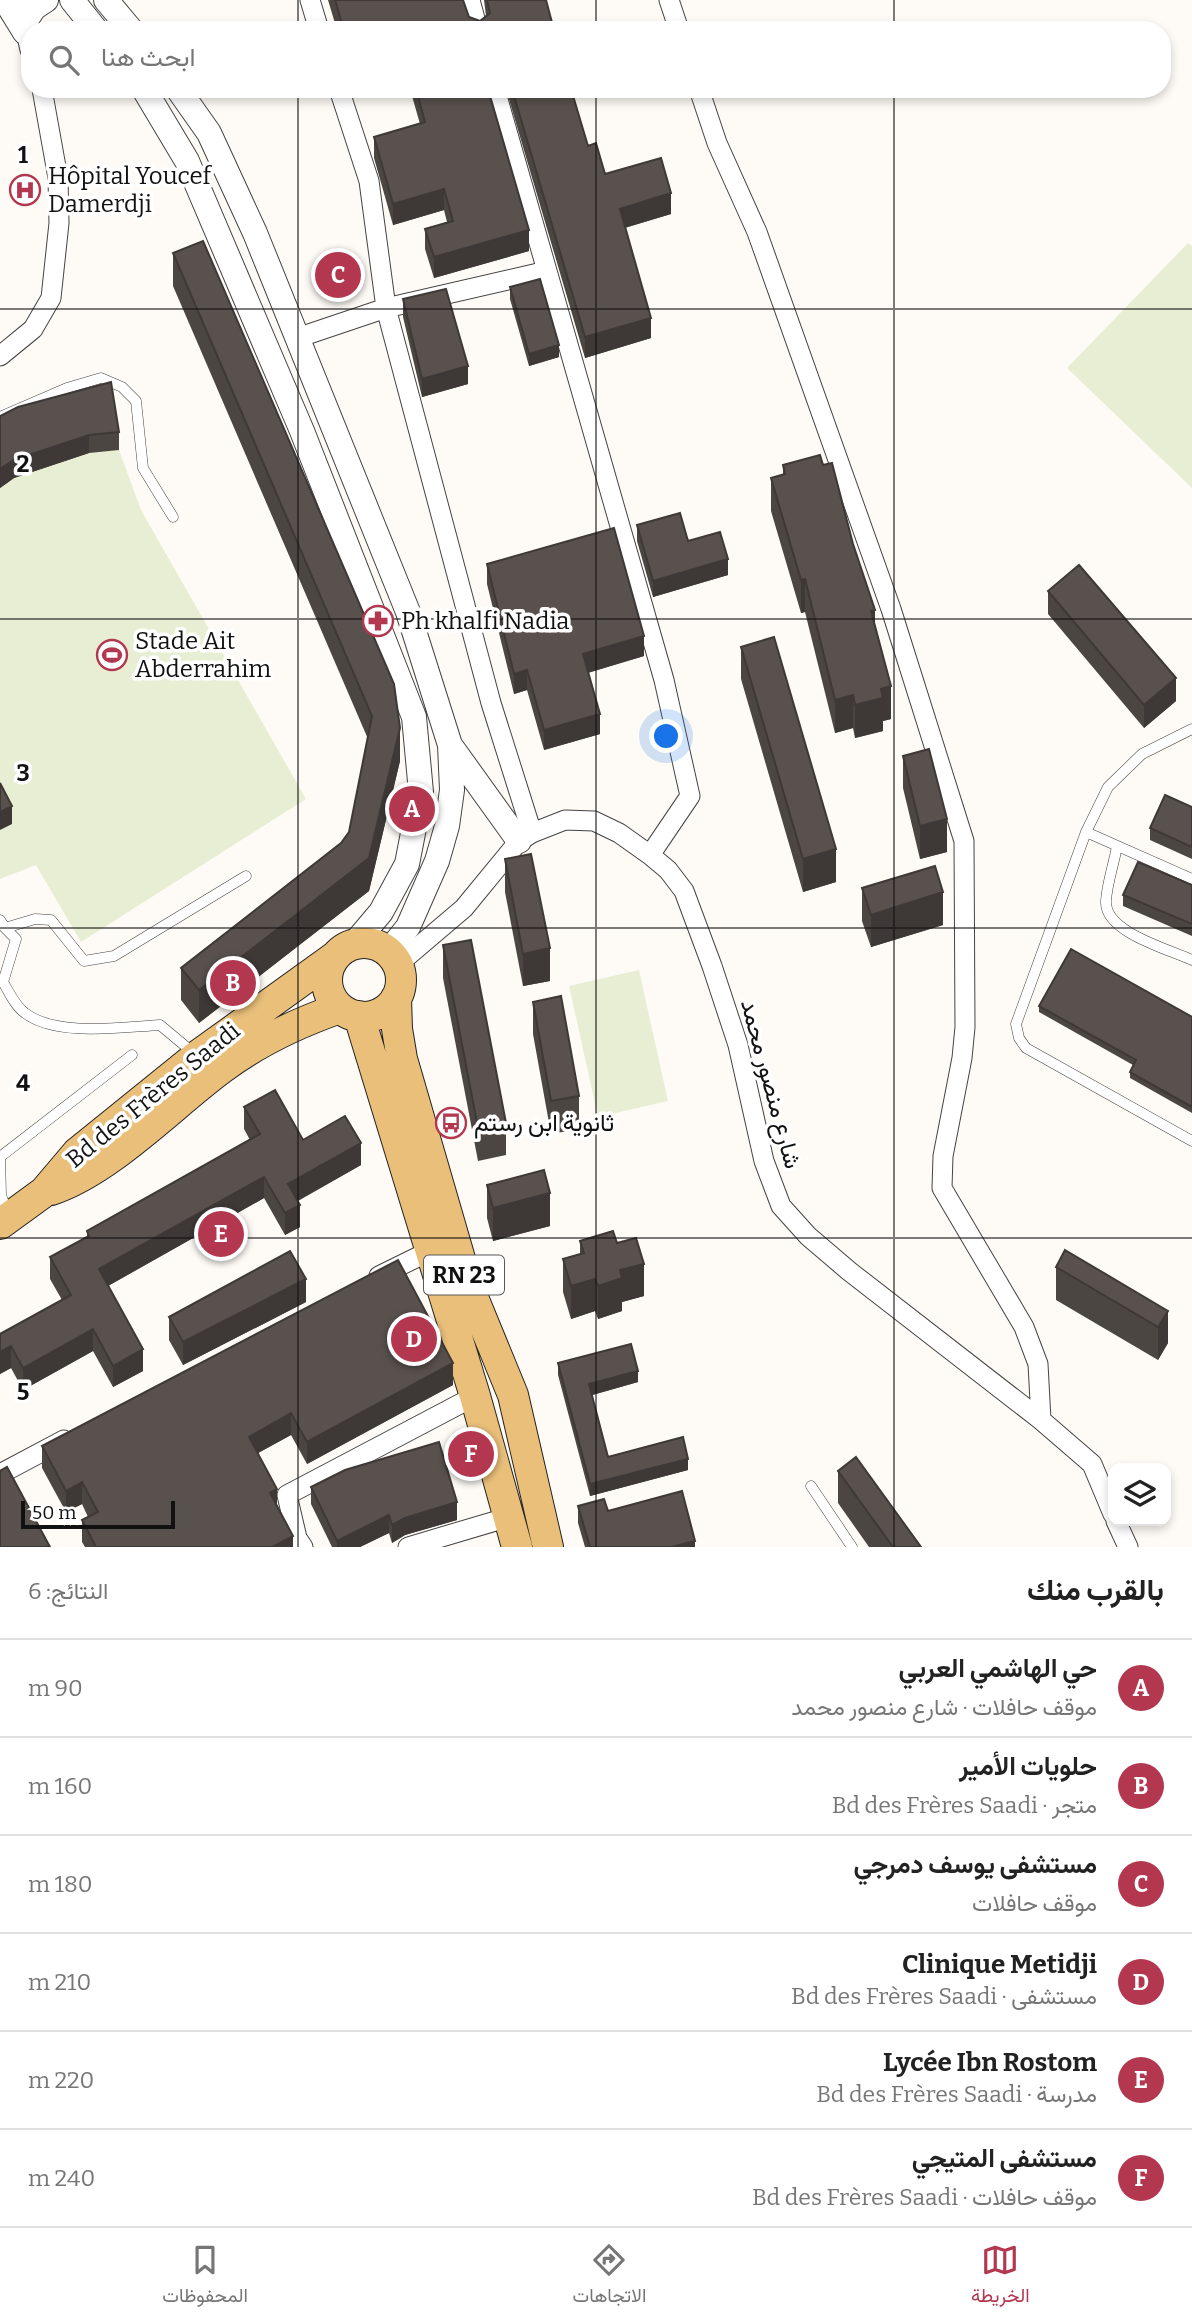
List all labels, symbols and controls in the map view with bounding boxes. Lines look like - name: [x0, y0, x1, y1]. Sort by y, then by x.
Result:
- search box: [21, 21, 1171, 98]
- icon: search: [45, 41, 83, 79]
- text: ابحث هنا: [101, 42, 195, 73]
- text: 1: [18, 141, 28, 169]
- place label: Hôpital Youcef Damerdji: [48, 162, 213, 218]
- hospital icon: Hôpital Youcef Damerdji: [8, 173, 42, 207]
- pin: C: [315, 249, 361, 301]
- text: 2: [17, 450, 30, 478]
- pharmacy icon: Ph khalfi Nadia: [361, 604, 395, 638]
- place label: Ph khalfi Nadia: [401, 607, 569, 635]
- place label: Stade Ait Abderrahim: [135, 627, 271, 683]
- sports icon: Stade Ait Abderrahim: [95, 638, 129, 672]
- your location: [649, 719, 683, 753]
- text: 3: [16, 759, 30, 787]
- pin: A: [389, 783, 435, 835]
- pin: B: [210, 957, 256, 1009]
- street label: شارع منصور محمد: [733, 996, 807, 1172]
- street label: Bd des Frères Saadi: [61, 1016, 245, 1174]
- text: 4: [16, 1069, 30, 1097]
- bus stop icon: ثانوية ابن رستم: [434, 1106, 468, 1140]
- place label: ثانوية ابن رستم: [474, 1109, 614, 1139]
- pin: E: [198, 1208, 244, 1260]
- road number: RN 23: [424, 1256, 504, 1294]
- pin: D: [391, 1313, 437, 1365]
- text: 5: [17, 1378, 29, 1406]
- pin: F: [448, 1428, 494, 1480]
- map controls: [1108, 1463, 1171, 1526]
- button: layers: [1108, 1463, 1171, 1526]
- scale bar: [21, 1498, 175, 1530]
- text: 50 m: [32, 1501, 76, 1524]
- text: بالقرب منك: [1027, 1572, 1164, 1608]
- text: النتائج: 6: [28, 1577, 108, 1605]
- text: حي الهاشمي العربي: [899, 1653, 1097, 1684]
- text: 90 m: [28, 1674, 83, 1702]
- text: A: [1133, 1674, 1149, 1702]
- text: موقف حافلات · شارع منصور محمد: [791, 1693, 1097, 1721]
- text: حلويات الأمير: [959, 1751, 1097, 1782]
- text: 160 m: [28, 1772, 92, 1800]
- text: B: [1134, 1772, 1148, 1800]
- text: متجر · Bd des Frères Saadi: [832, 1791, 1097, 1819]
- text: مستشفى يوسف دمرجي: [853, 1849, 1097, 1880]
- text: 180 m: [28, 1870, 92, 1898]
- text: C: [1134, 1870, 1148, 1898]
- text: موقف حافلات: [972, 1889, 1097, 1917]
- text: Clinique Metidji: [902, 1949, 1097, 1980]
- text: 210 m: [28, 1968, 91, 1996]
- text: D: [1133, 1968, 1149, 1996]
- text: مستشفى · Bd des Frères Saadi: [791, 1982, 1097, 2010]
- text: Lycée Ibn Rostom: [883, 2047, 1097, 2078]
- text: 220 m: [28, 2066, 94, 2094]
- text: E: [1134, 2066, 1148, 2094]
- text: مدرسة · Bd des Frères Saadi: [816, 2080, 1097, 2108]
- text: مستشفى المتيجي: [912, 2143, 1097, 2174]
- text: 240 m: [28, 2164, 95, 2192]
- text: F: [1135, 2164, 1147, 2192]
- text: موقف حافلات · Bd des Frères Saadi: [752, 2183, 1097, 2211]
- tab: المحفوظات: [162, 2241, 248, 2312]
- tab: الاتجاهات: [573, 2241, 646, 2312]
- tab: الخريطة: [971, 2241, 1030, 2312]

